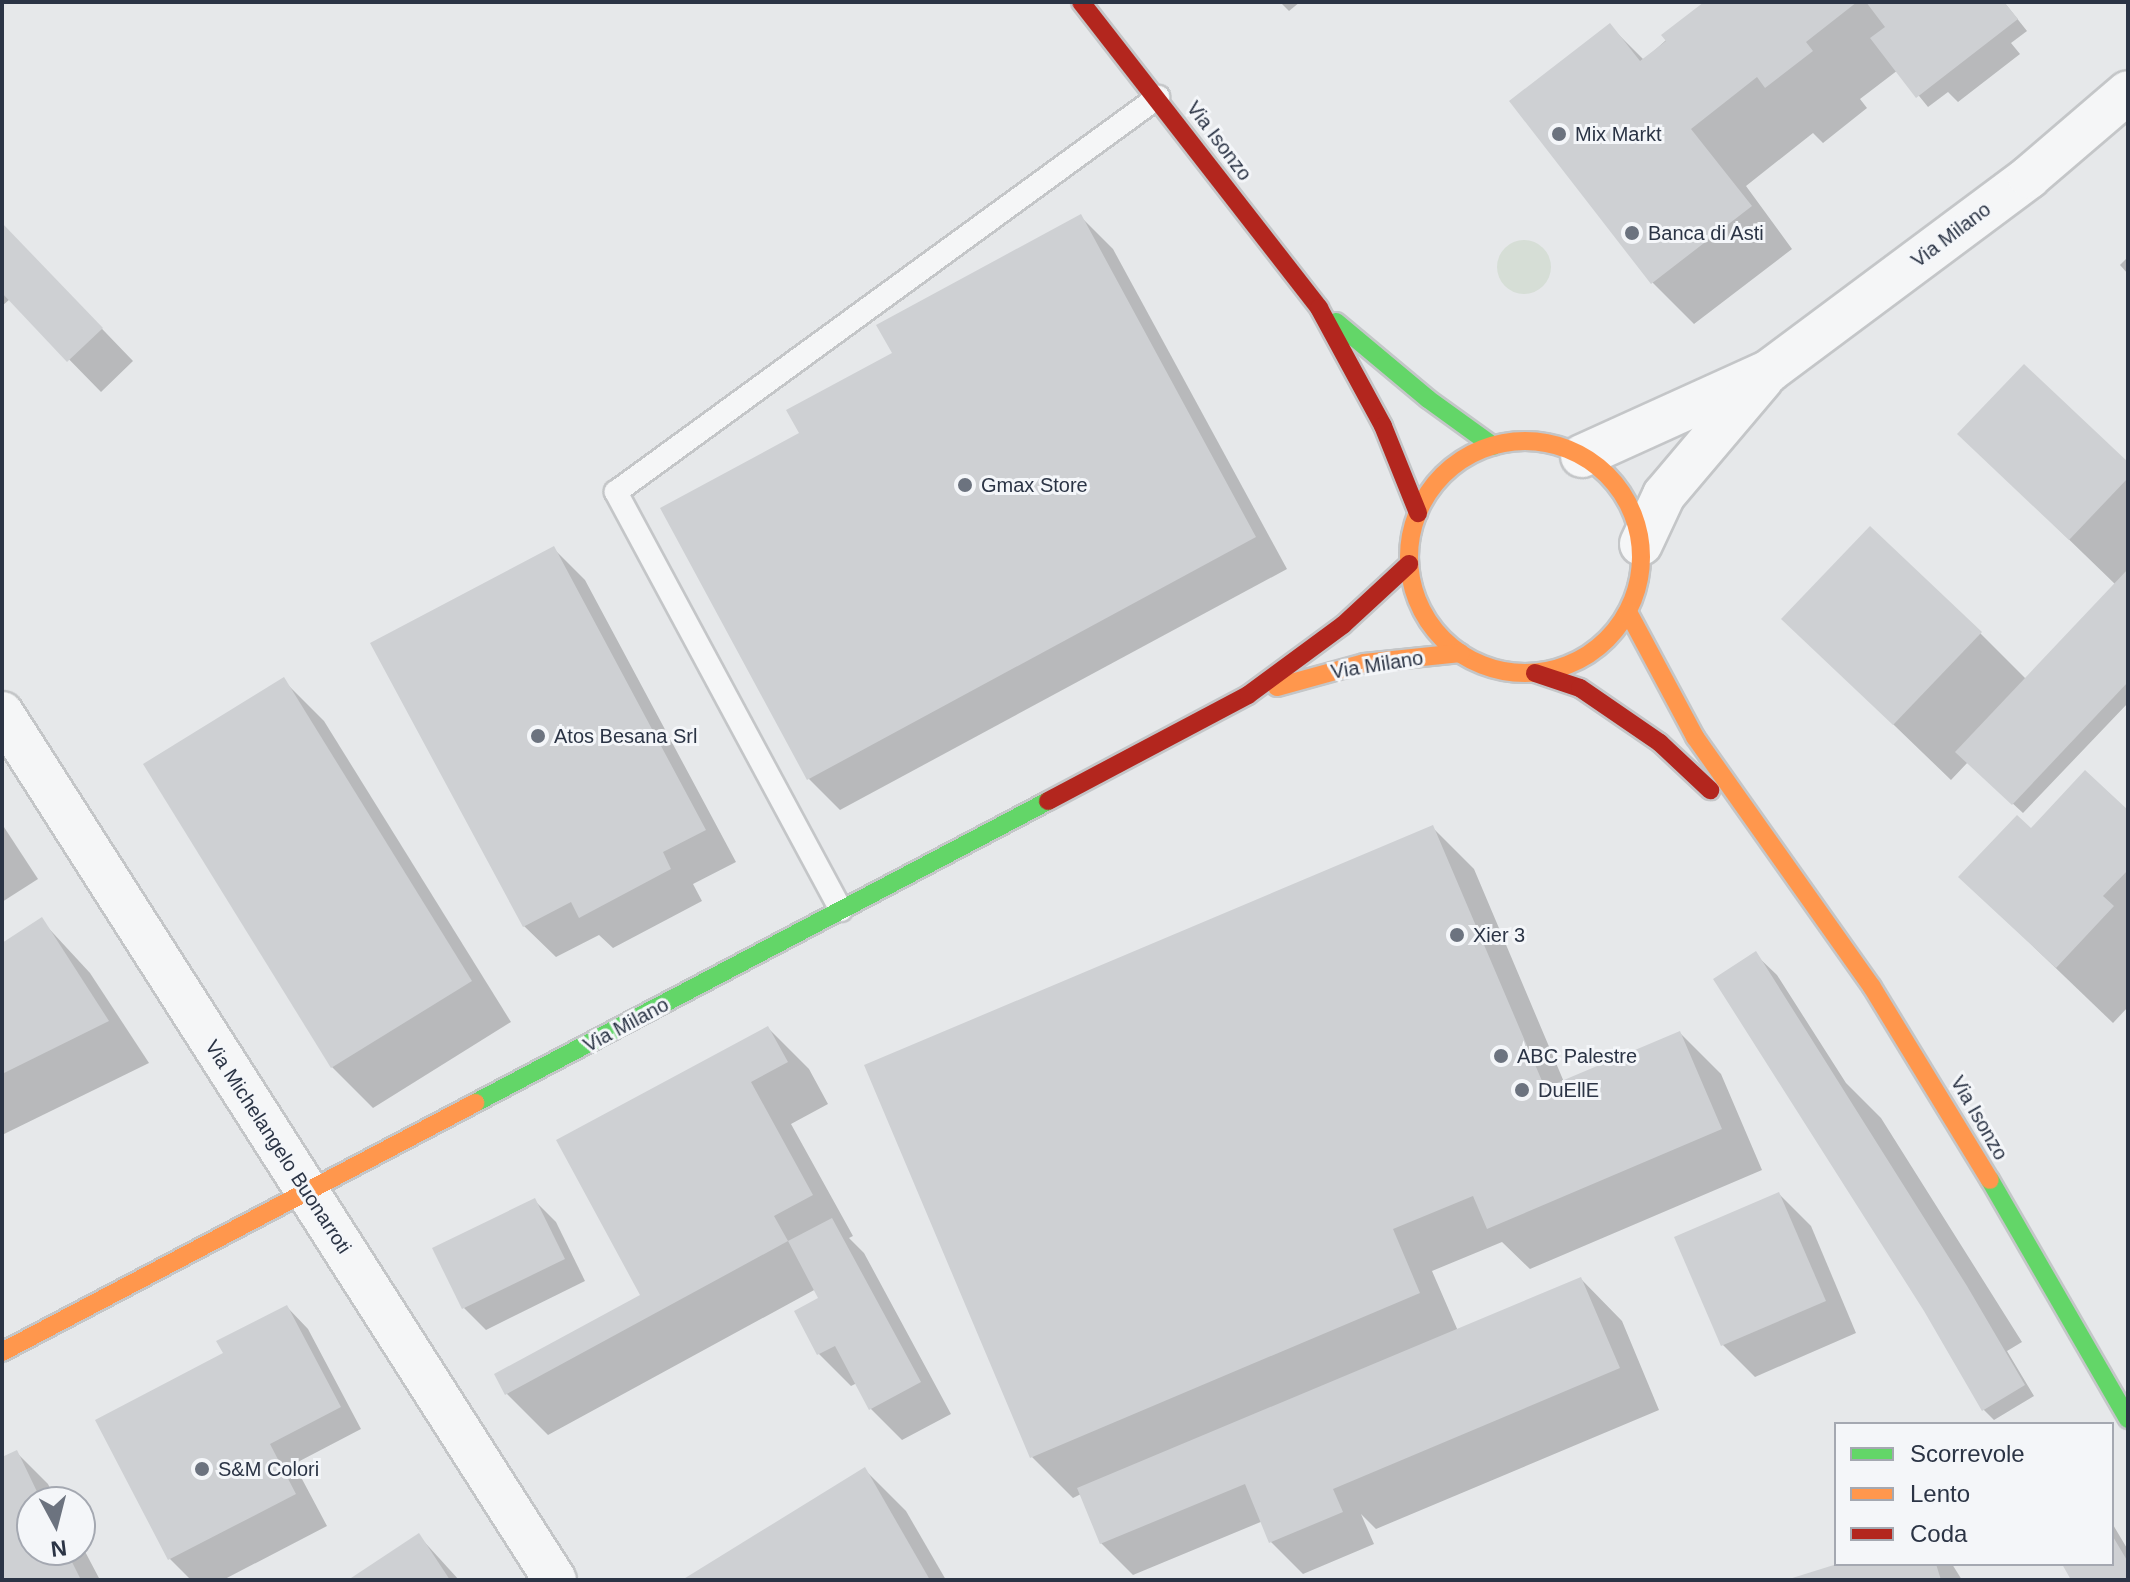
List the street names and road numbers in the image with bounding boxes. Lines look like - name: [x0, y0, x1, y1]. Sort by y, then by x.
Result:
- street label: Via Isonzo: [1181, 97, 1257, 185]
- street label: Via Milano: [1907, 197, 1995, 273]
- street label: Via Milano: [1329, 646, 1425, 684]
- street label: Via Milano: [579, 993, 673, 1057]
- street label: Via Michelangelo Buonarroti: [200, 1036, 356, 1258]
- street label: Via Isonzo: [1945, 1072, 2013, 1164]

